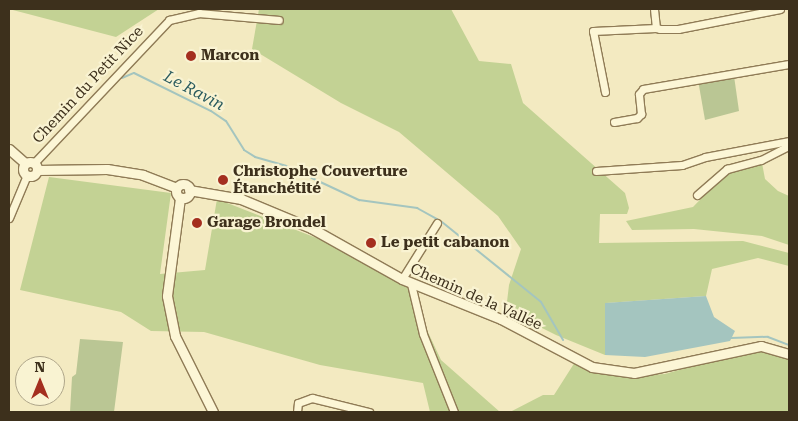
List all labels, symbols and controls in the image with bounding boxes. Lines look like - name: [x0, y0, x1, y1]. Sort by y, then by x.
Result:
- street label: Chemin du Petit Nice: [29, 23, 147, 147]
- place label: Marcon: [201, 47, 259, 65]
- marker: Marcon: [185, 50, 197, 62]
- water label: Le Ravin: [160, 67, 228, 115]
- place label: Christophe Couverture Étanchétité: [233, 162, 408, 197]
- marker: Christophe Couverture Étanchétité: [217, 174, 229, 186]
- place label: Garage Brondel: [207, 214, 326, 232]
- marker: Garage Brondel: [191, 217, 203, 229]
- place label: Le petit cabanon: [381, 234, 509, 252]
- marker: Le petit cabanon: [365, 237, 377, 249]
- street label: Chemin de la Vallée: [407, 260, 545, 334]
- north arrow: [15, 356, 65, 406]
- text: N: [35, 359, 45, 375]

